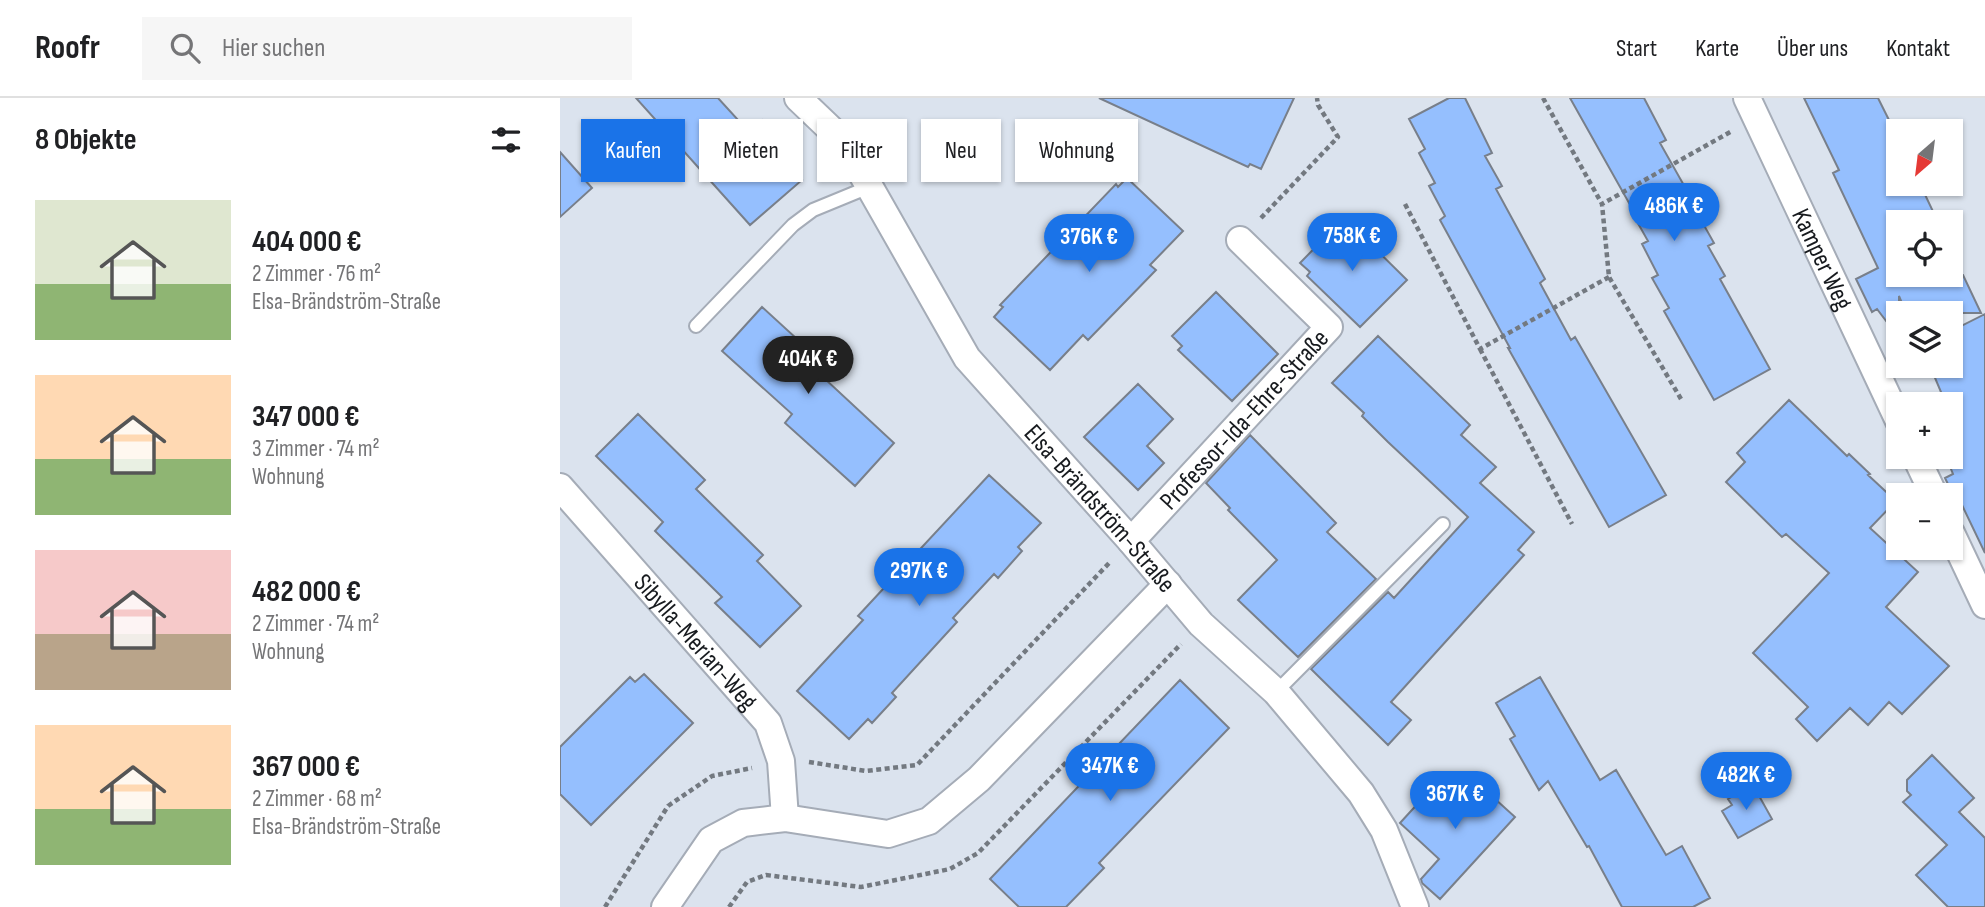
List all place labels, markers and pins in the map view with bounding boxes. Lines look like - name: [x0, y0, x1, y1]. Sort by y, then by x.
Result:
- pin: 486K €: [1617, 184, 1731, 243]
- pin: 376K €: [1032, 214, 1146, 274]
- pin: 758K €: [1295, 214, 1409, 273]
- pin: 404K €: [751, 336, 865, 396]
- pin: 297K €: [862, 548, 976, 608]
- pin: 347K €: [1053, 744, 1167, 803]
- pin: 482K €: [1689, 752, 1803, 812]
- pin: 367K €: [1398, 772, 1512, 831]

